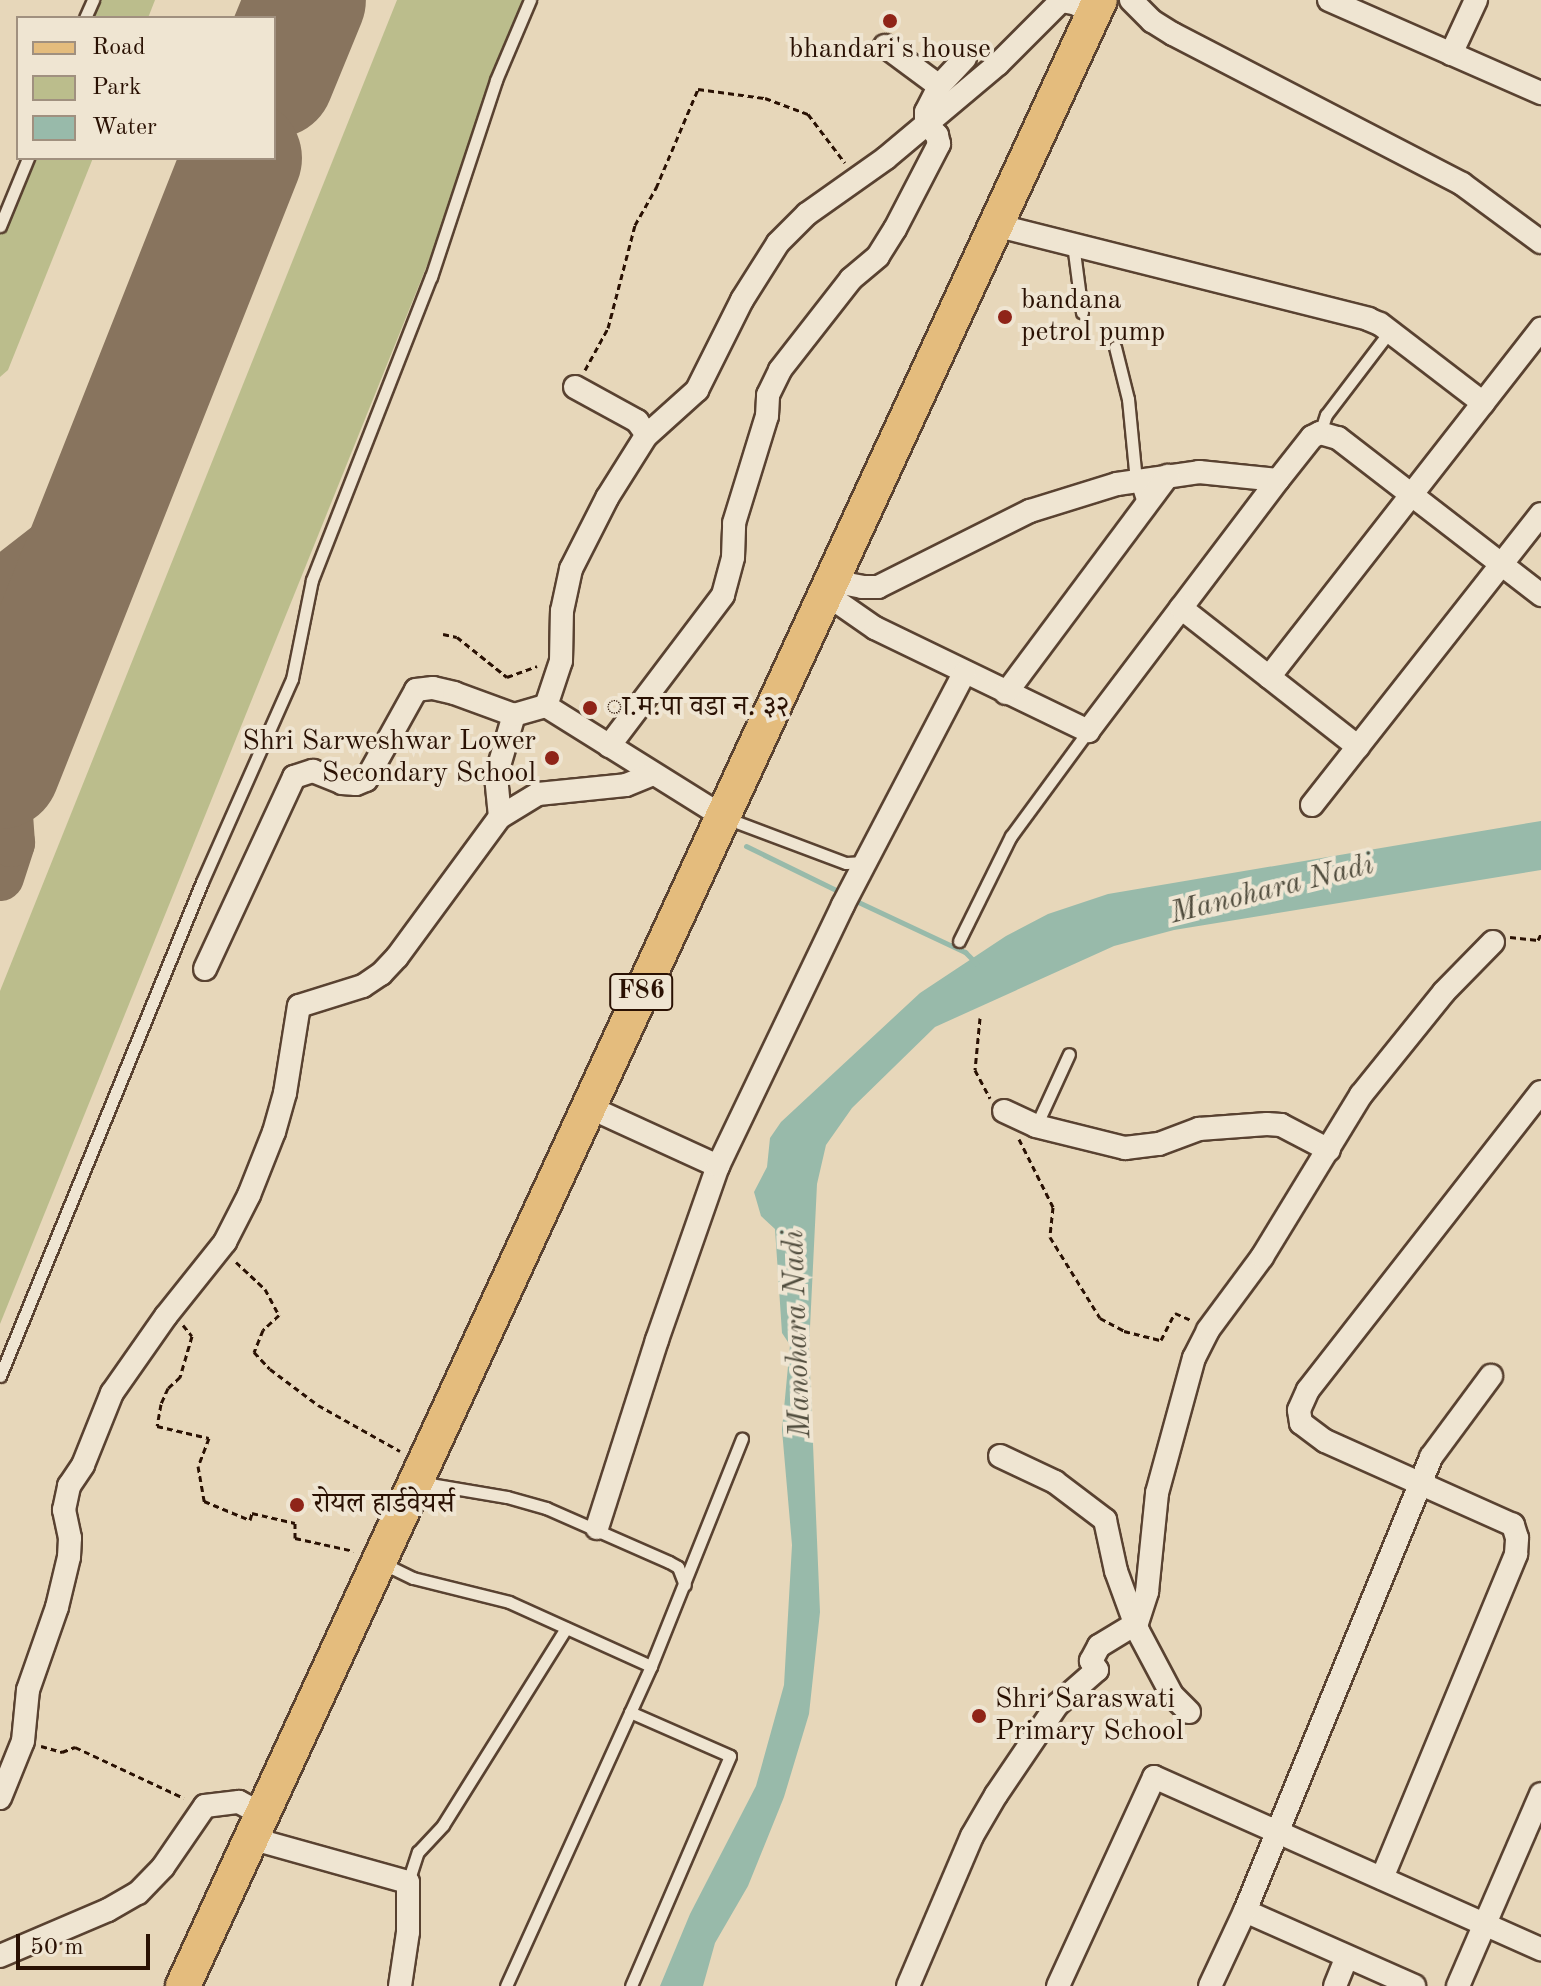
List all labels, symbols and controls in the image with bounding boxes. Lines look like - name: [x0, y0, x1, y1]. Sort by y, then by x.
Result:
- marker: bhandari's house: [881, 12, 899, 30]
- legend: [16, 16, 276, 160]
- place label: bhandari's house: [789, 33, 991, 67]
- text: Road: [92, 36, 145, 60]
- text: Park: [92, 76, 141, 100]
- text: Water: [92, 116, 157, 140]
- place label: bandana petrol pump: [1021, 284, 1165, 350]
- marker: bandana petrol pump: [996, 308, 1014, 326]
- place label: ा.म.पा वडा न. ३२: [606, 691, 789, 725]
- marker: ा.म.पा वडा न. ३२: [581, 699, 599, 717]
- place label: Shri Sarweshwar Lower Secondary School: [242, 725, 536, 791]
- marker: Shri Sarweshwar Lower Secondary School: [543, 749, 561, 767]
- water label: Manohara Nadi: [1167, 847, 1377, 933]
- road number: F86: [609, 970, 673, 1014]
- water label: Manohara Nadi: [776, 1229, 820, 1439]
- place label: रोयल हार्डवेयर्स: [313, 1488, 455, 1522]
- marker: रोयल हार्डवेयर्स: [288, 1496, 306, 1514]
- place label: Shri Saraswati Primary School: [995, 1683, 1183, 1749]
- marker: Shri Saraswati Primary School: [970, 1707, 988, 1725]
- scale bar: [20, 1918, 154, 1968]
- text: 50 m: [30, 1936, 84, 1960]

